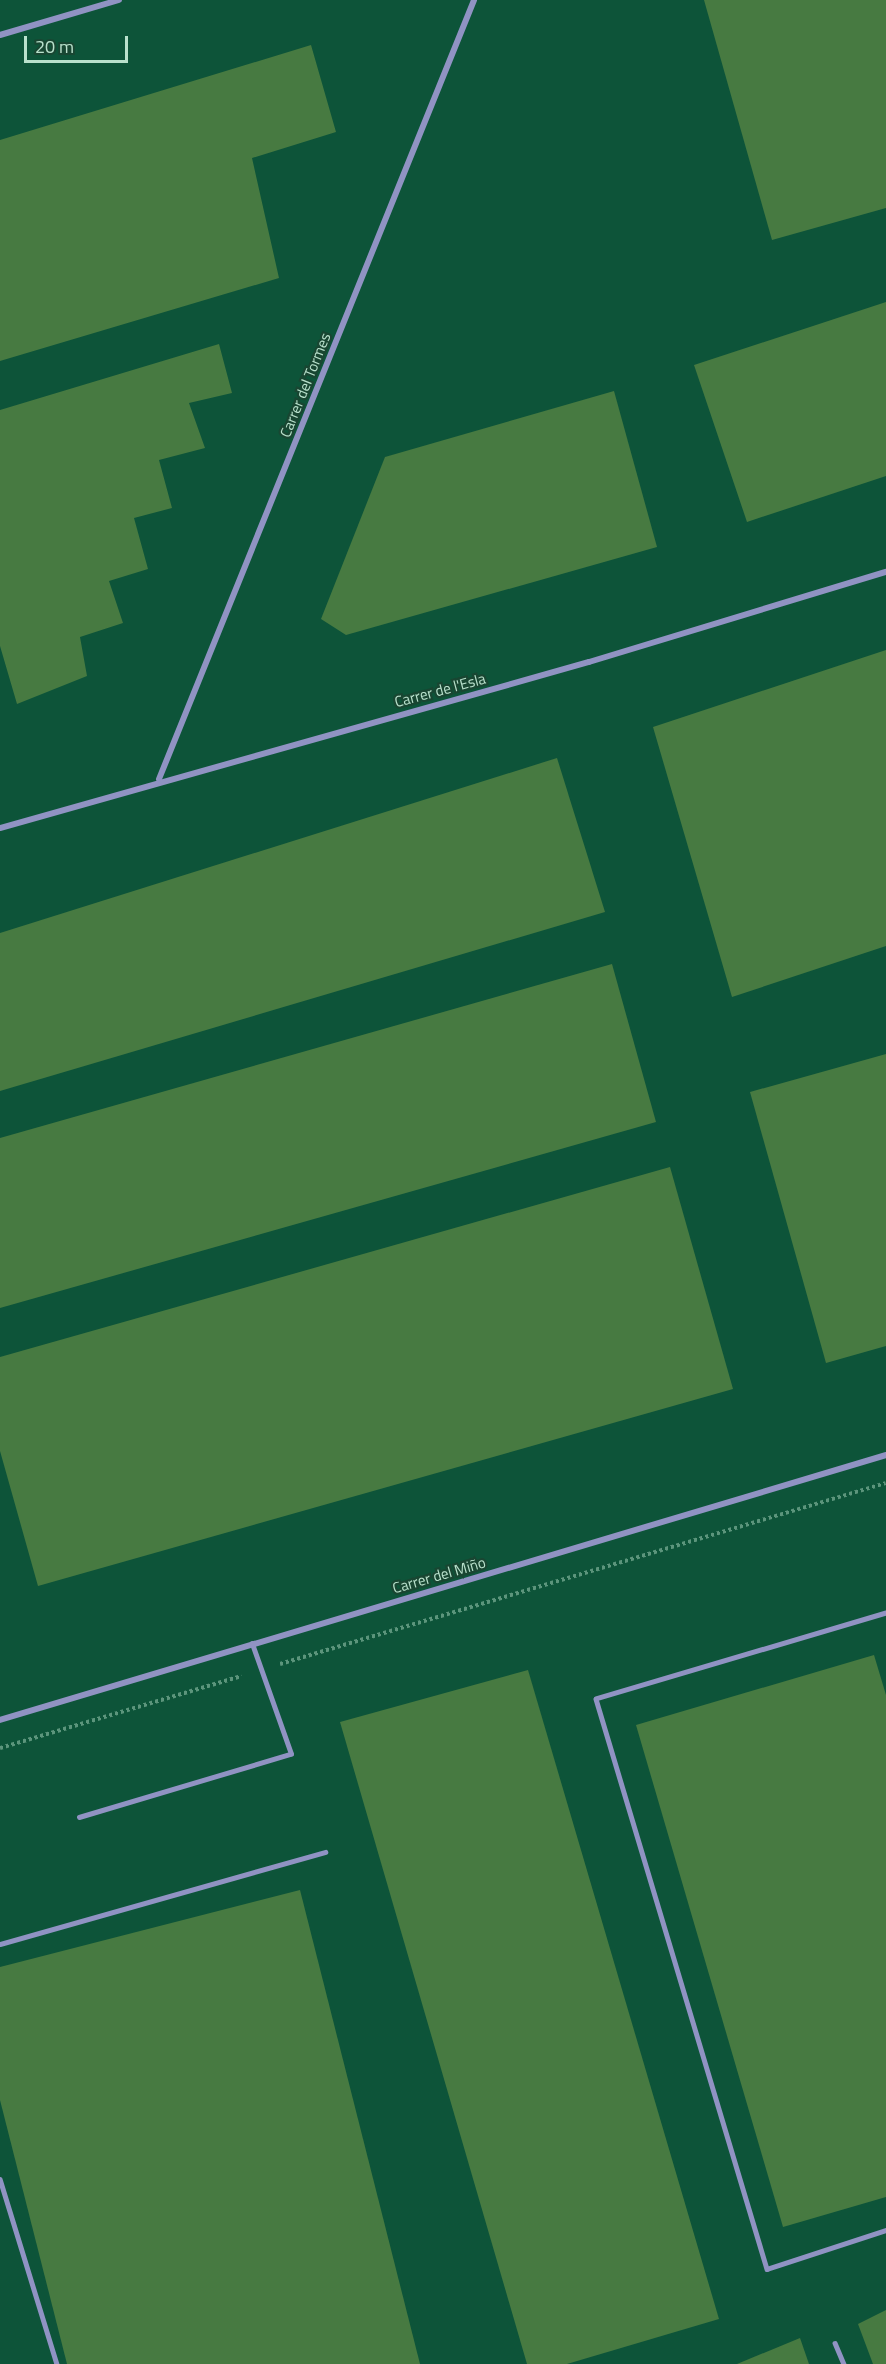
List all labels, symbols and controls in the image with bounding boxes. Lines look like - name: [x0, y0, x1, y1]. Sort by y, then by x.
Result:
- scale bar: [27, 24, 130, 62]
- text: 20 m: [35, 33, 74, 60]
- street label: Carrer del Tormes: [276, 330, 334, 440]
- street label: Carrer de l'Esla: [392, 669, 488, 711]
- street label: Carrer del Miño: [390, 1553, 488, 1597]

